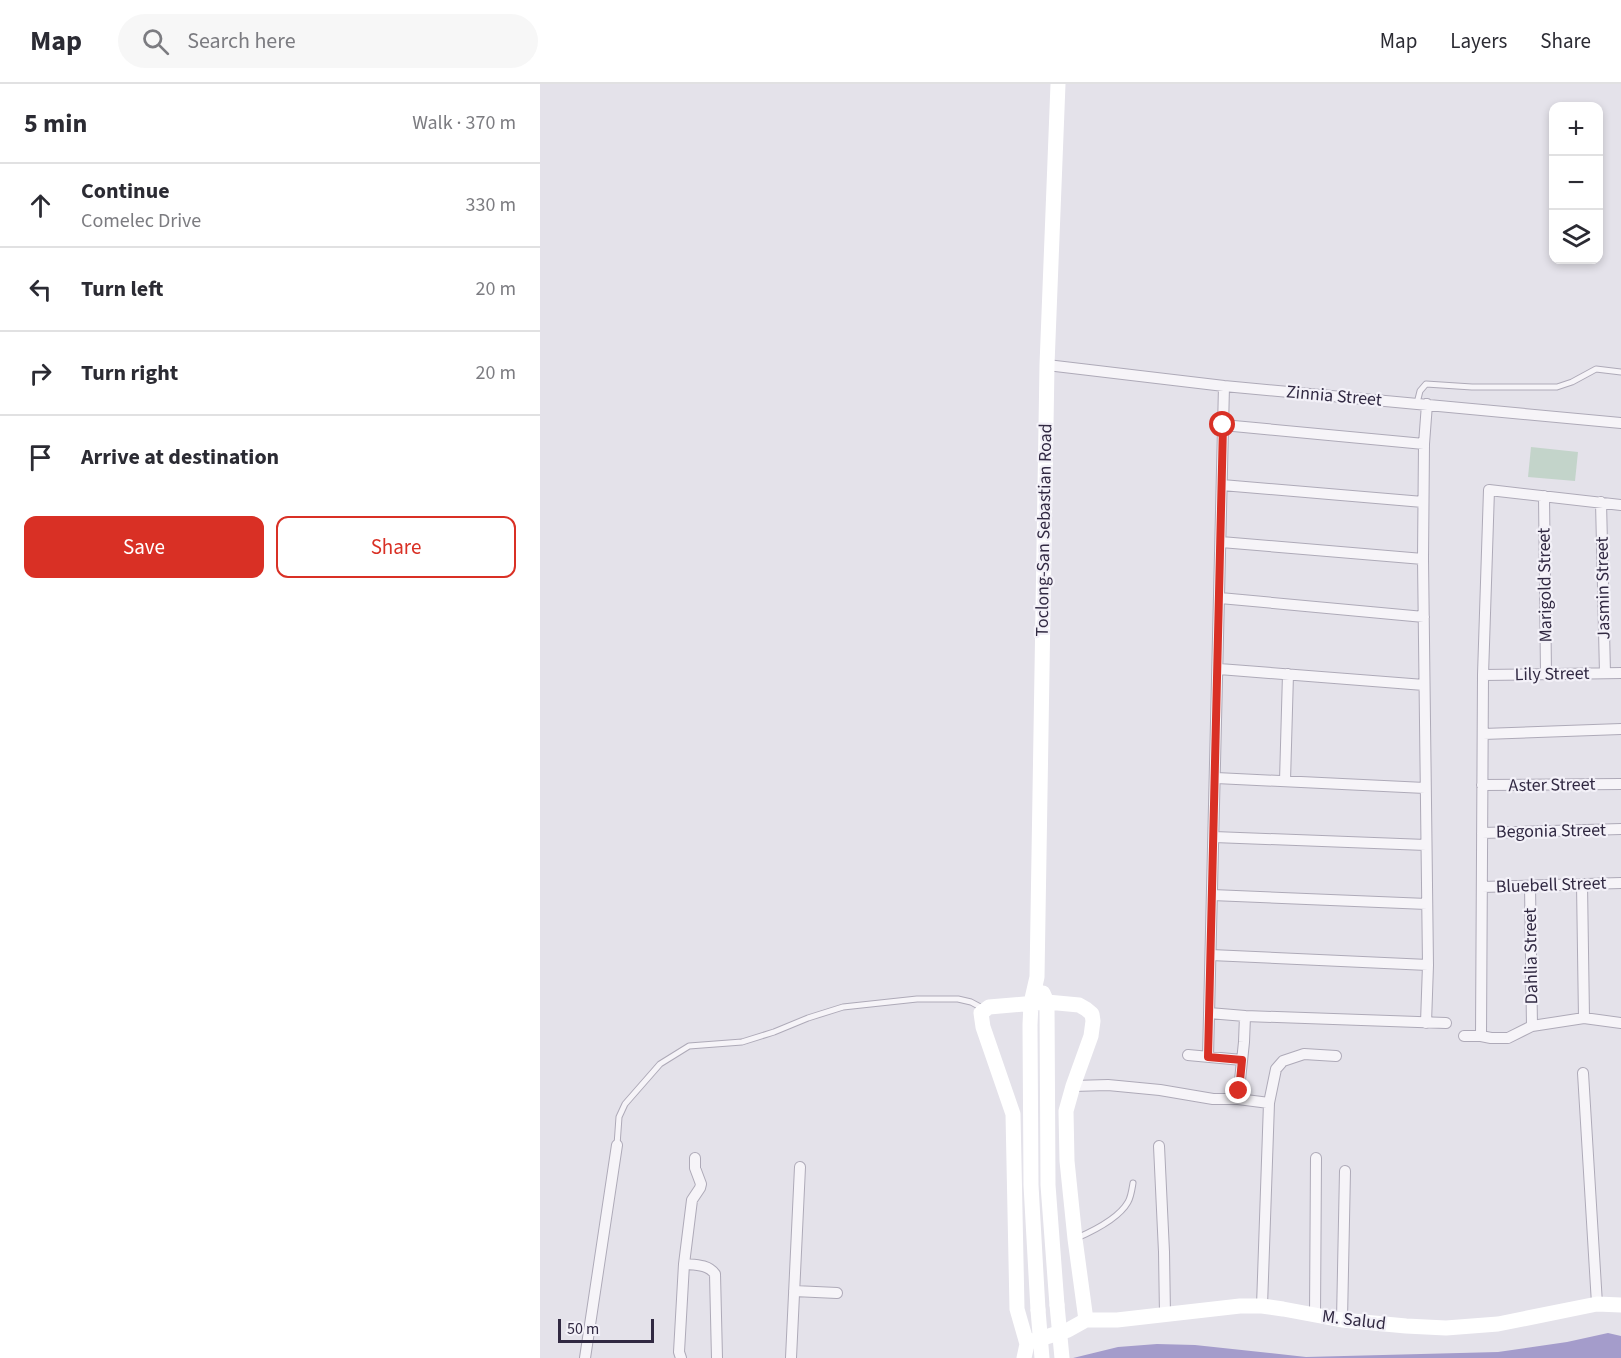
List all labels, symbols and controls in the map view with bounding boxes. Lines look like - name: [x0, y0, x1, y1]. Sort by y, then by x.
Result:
- search box: [118, 14, 538, 68]
- text: Map: [30, 21, 82, 61]
- icon: search: [139, 25, 172, 58]
- text: Search here: [187, 25, 296, 57]
- text: Map: [1380, 26, 1417, 56]
- text: Layers: [1450, 26, 1507, 56]
- text: Share: [1540, 26, 1591, 56]
- map controls: [1549, 102, 1603, 264]
- button: +: [1549, 102, 1603, 156]
- text: 5 min: [24, 105, 87, 142]
- text: Walk · 370 m: [412, 109, 516, 137]
- button: −: [1549, 156, 1603, 210]
- text: Continue: [81, 175, 170, 207]
- icon: ahead: [24, 189, 57, 222]
- text: 330 m: [466, 191, 516, 219]
- text: Comelec Drive: [81, 207, 201, 235]
- button: layers: [1549, 210, 1603, 264]
- icon: left: [24, 273, 57, 306]
- text: Turn left: [81, 273, 163, 305]
- text: 20 m: [476, 275, 516, 303]
- icon: right: [24, 357, 57, 390]
- text: Turn right: [81, 357, 178, 389]
- text: 20 m: [476, 359, 516, 387]
- street label: Zinnia Street: [1285, 379, 1383, 413]
- route start: [1209, 411, 1235, 437]
- street label: Toclong-San Sebastian Road: [1030, 423, 1058, 637]
- icon: arrive: [24, 441, 57, 474]
- text: Arrive at destination: [81, 441, 279, 473]
- button: Save: [24, 516, 264, 578]
- button: Share: [276, 516, 516, 578]
- street label: Marigold Street: [1532, 527, 1558, 643]
- street label: Jasmin Street: [1590, 536, 1616, 640]
- street label: Lily Street: [1514, 661, 1590, 687]
- street label: Aster Street: [1508, 772, 1596, 798]
- street label: Begonia Street: [1496, 818, 1606, 844]
- street label: Bluebell Street: [1495, 871, 1607, 899]
- street label: Dahlia Street: [1518, 907, 1544, 1005]
- route end: [1225, 1077, 1251, 1103]
- street label: M. Salud: [1321, 1304, 1387, 1336]
- scale bar: [558, 1316, 654, 1344]
- text: 50 m: [567, 1318, 599, 1340]

